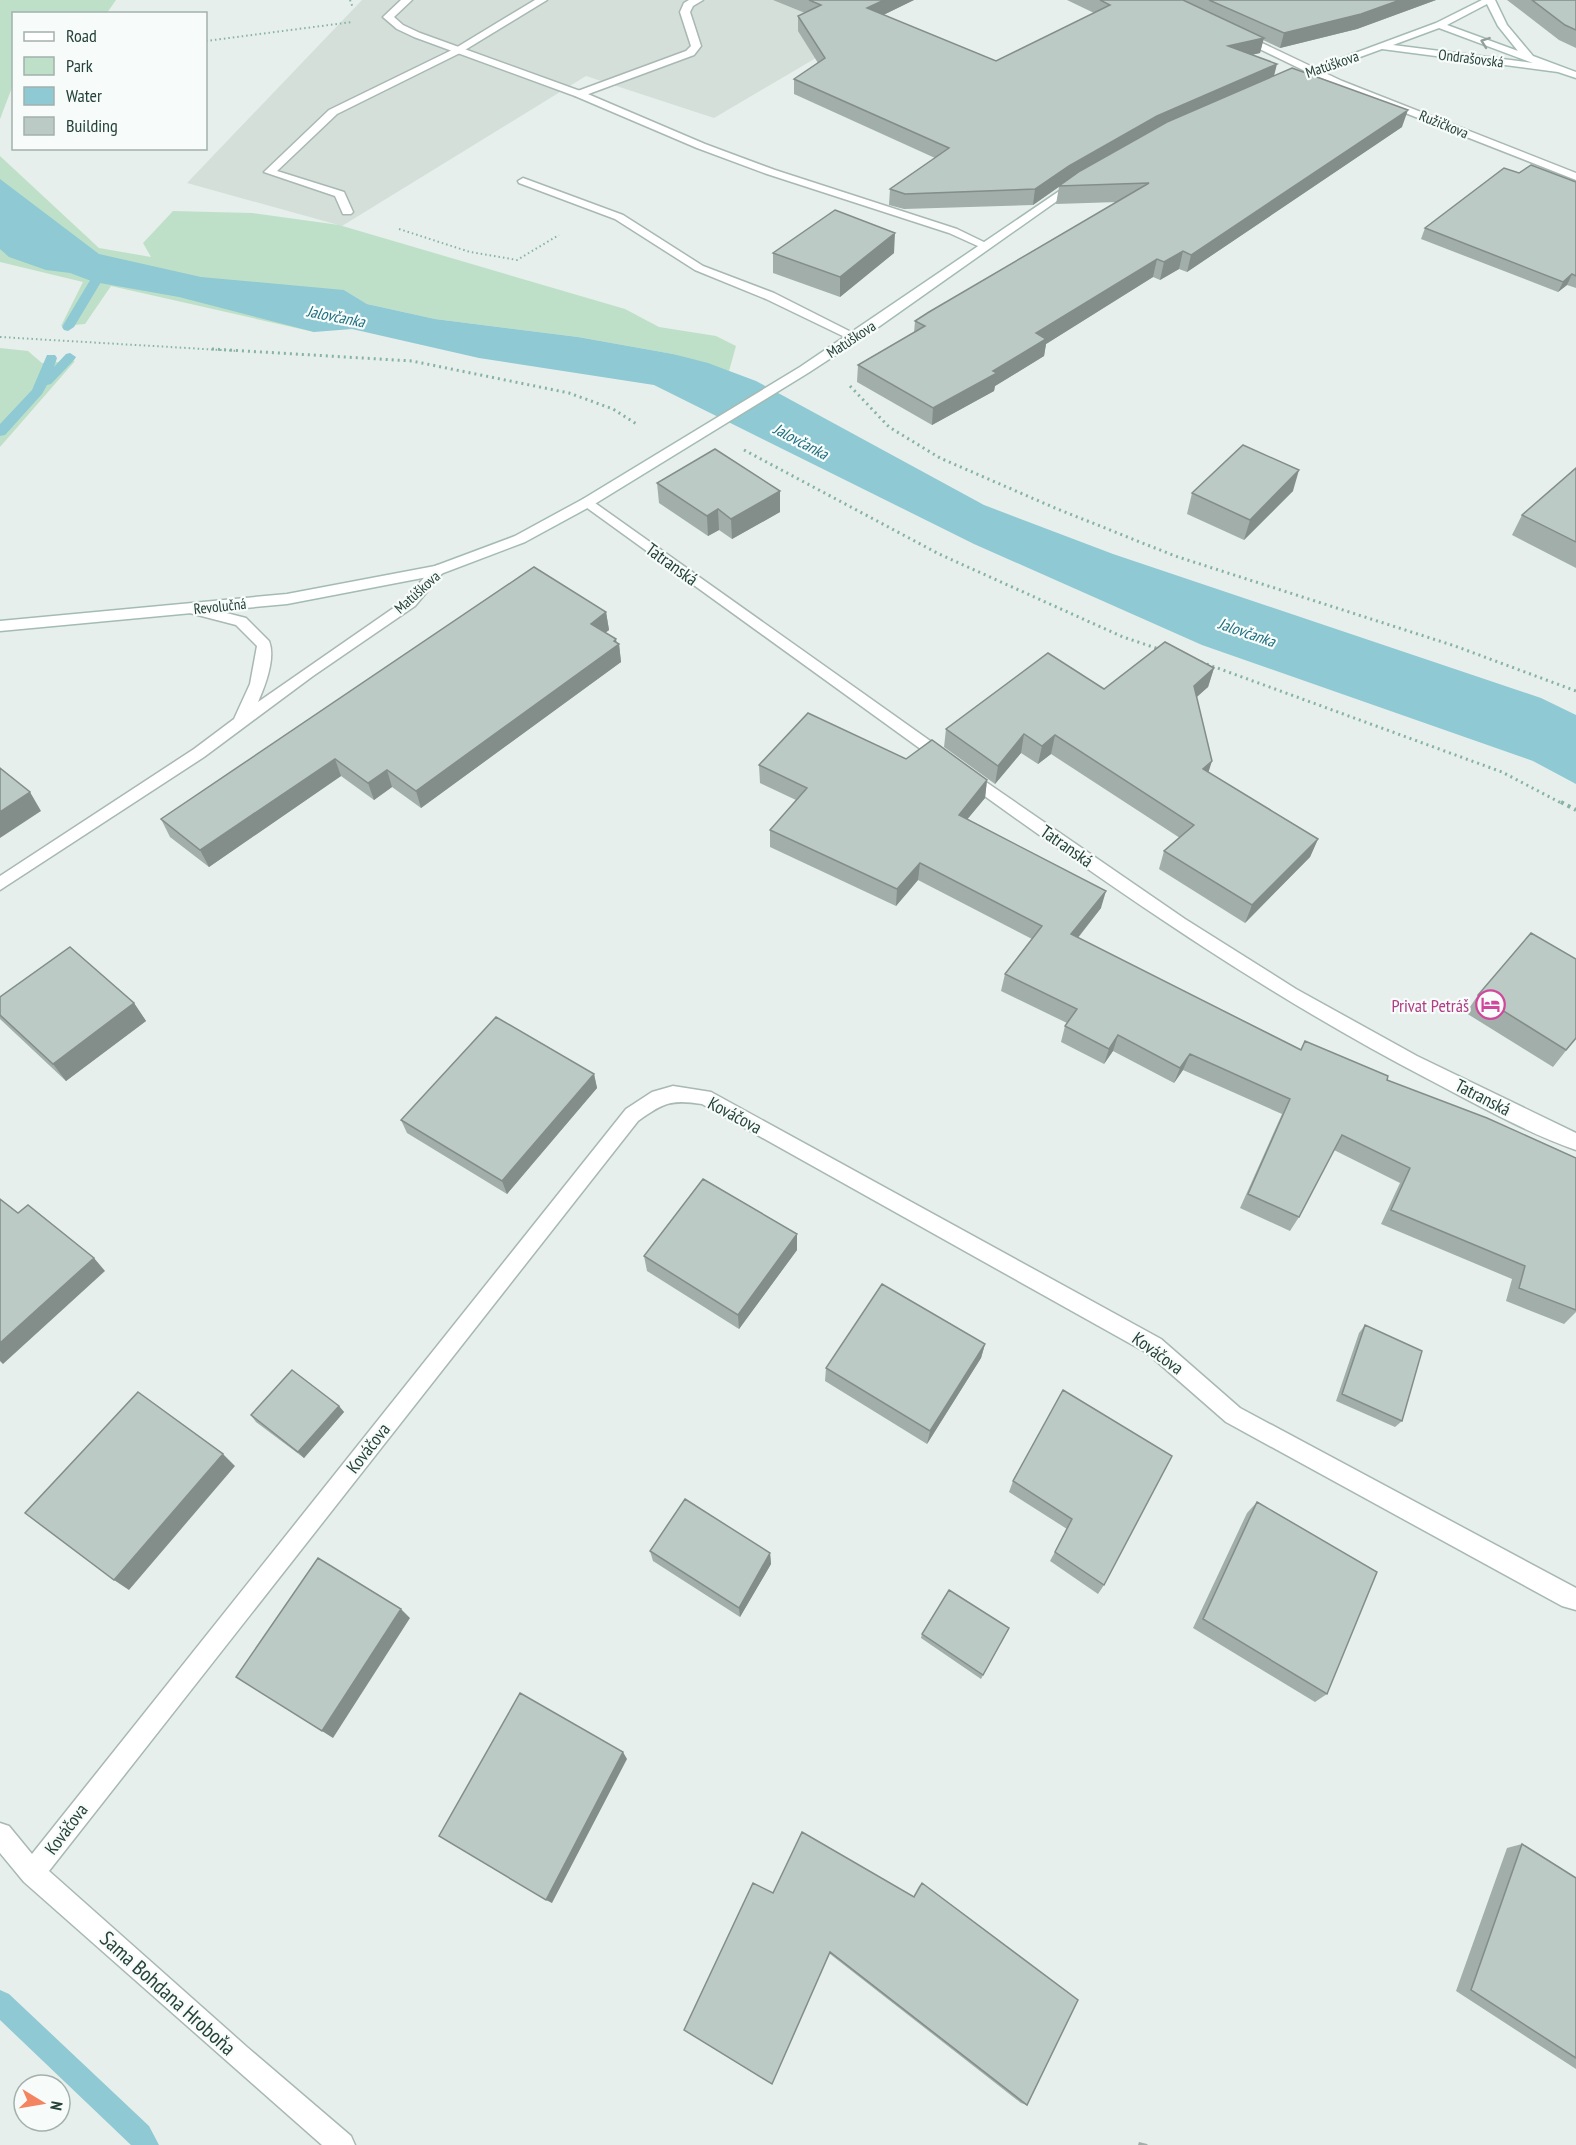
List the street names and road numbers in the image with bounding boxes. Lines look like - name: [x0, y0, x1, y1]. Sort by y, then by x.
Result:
- street label: Ondrašovská: [1437, 45, 1505, 71]
- street label: Matúškova: [1303, 46, 1361, 82]
- street label: Ružičkova: [1417, 106, 1471, 142]
- street label: Matúškova: [823, 316, 879, 362]
- street label: Tatranská: [641, 537, 703, 591]
- street label: Matúškova: [390, 567, 444, 617]
- street label: Revolučná: [193, 594, 247, 618]
- street label: Tatranská: [1036, 820, 1098, 872]
- street label: Tatranská: [1452, 1073, 1514, 1121]
- street label: Kováčova: [704, 1091, 766, 1139]
- street label: Kováčova: [1128, 1327, 1188, 1379]
- street label: Kováčova: [341, 1418, 395, 1478]
- street label: Kováčova: [39, 1799, 93, 1859]
- street label: Sama Bohdana Hroboňa: [94, 1925, 242, 2061]

